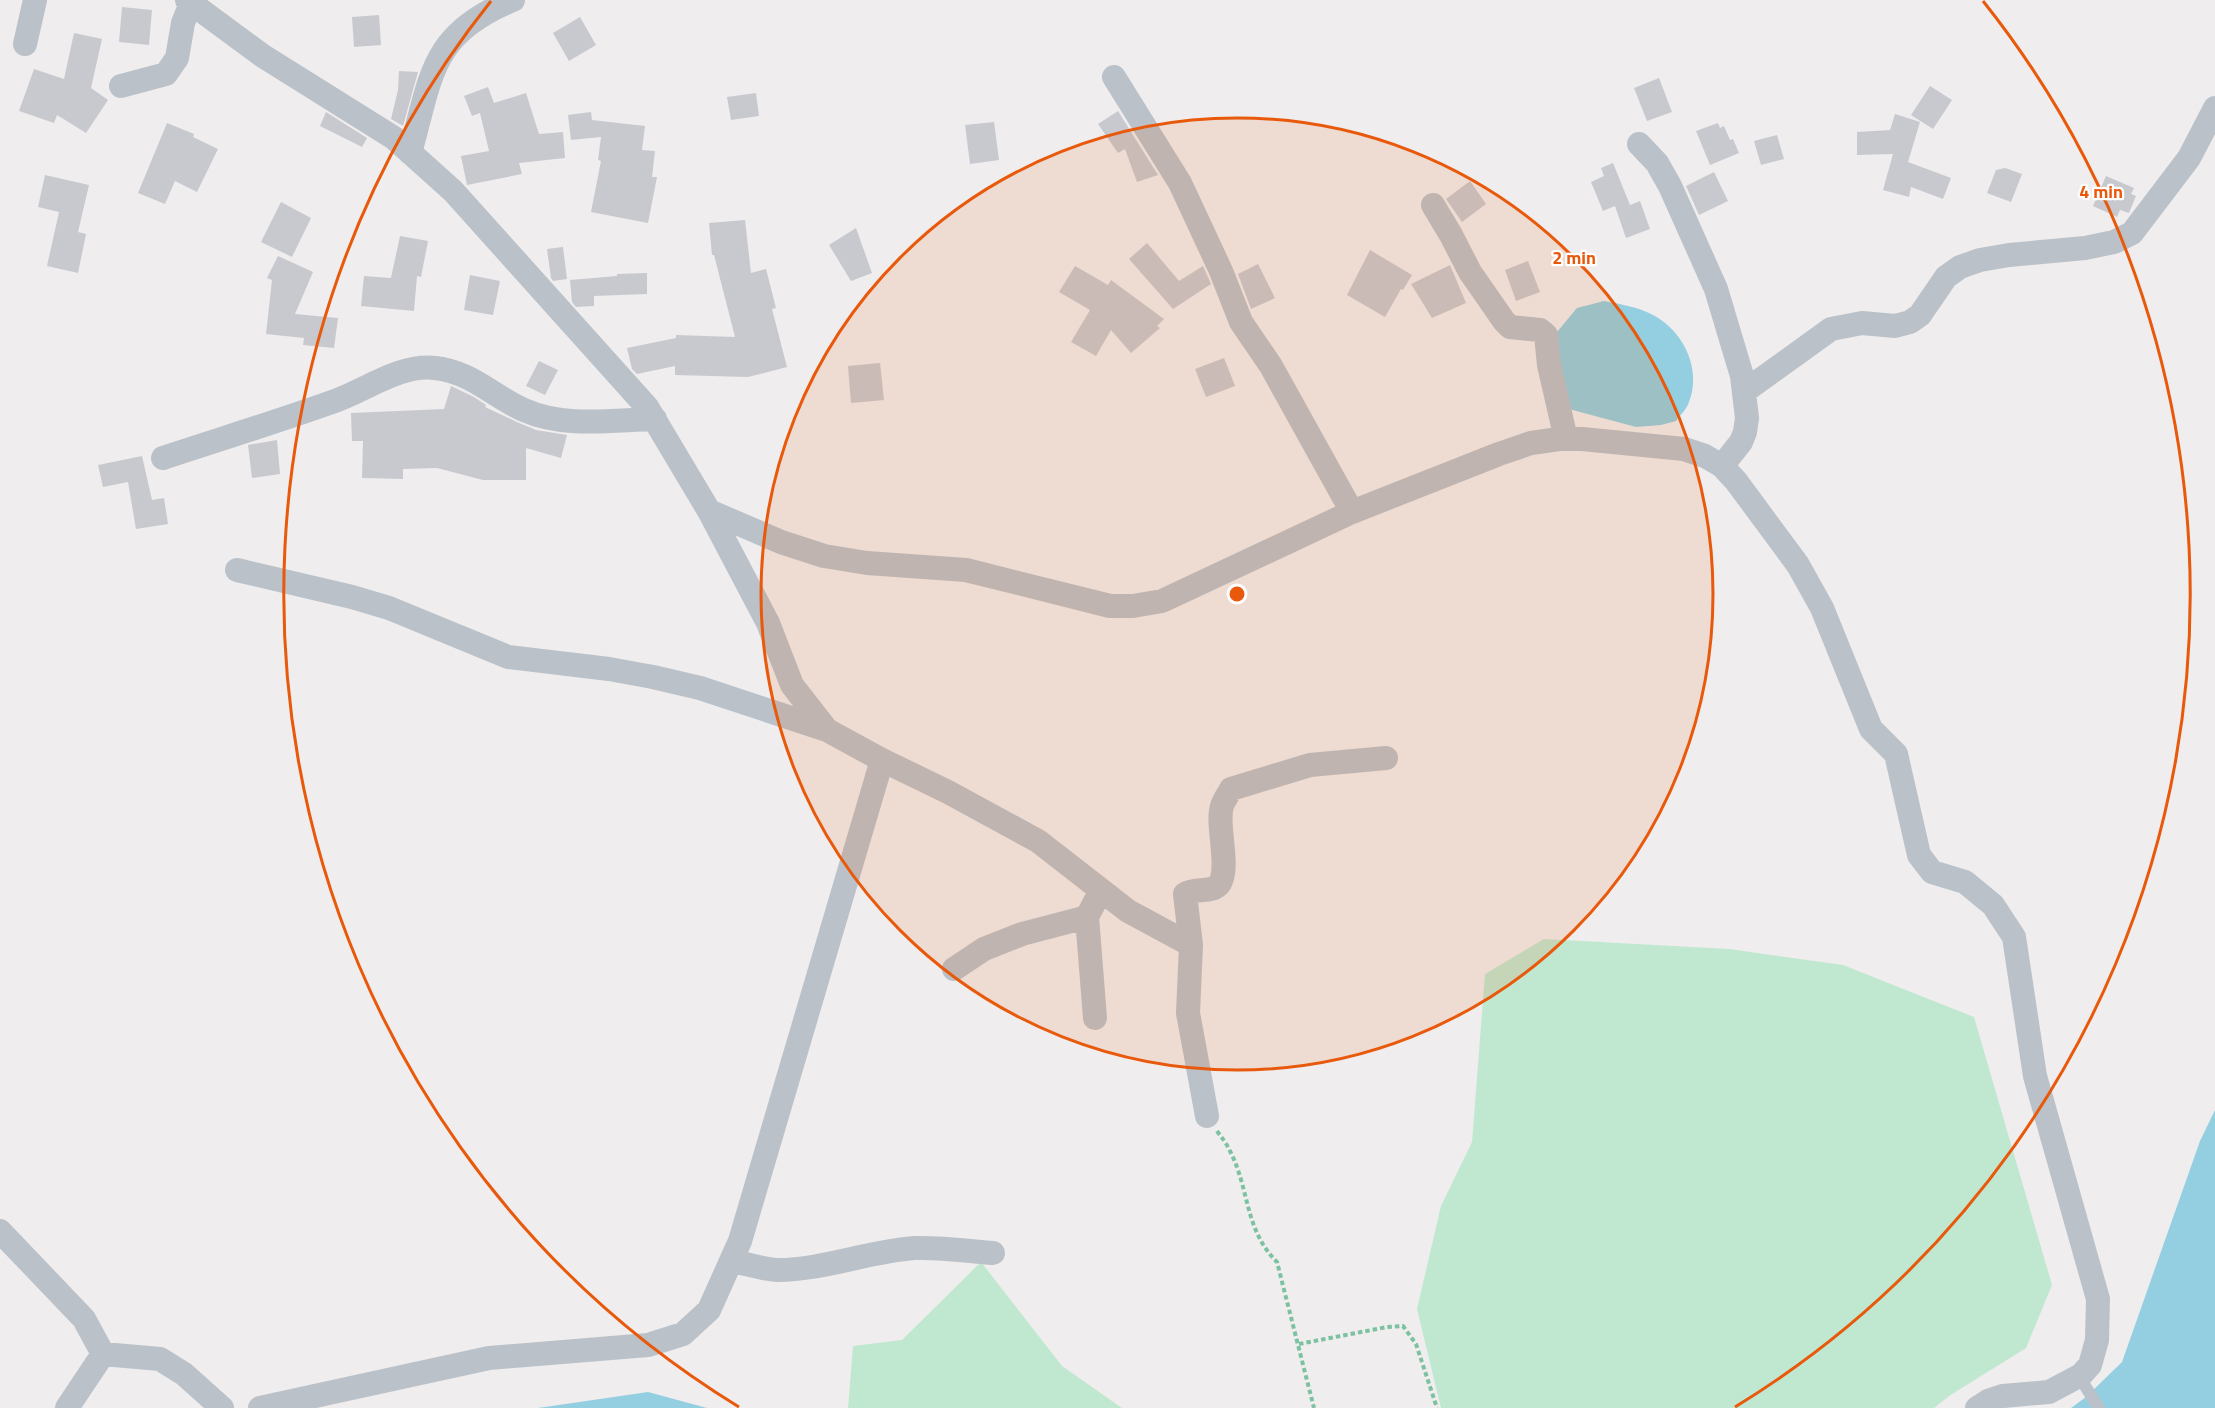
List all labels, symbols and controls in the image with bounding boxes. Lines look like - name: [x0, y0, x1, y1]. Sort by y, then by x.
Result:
- text: 4 min: [2079, 178, 2123, 205]
- text: 2 min: [1552, 244, 1596, 271]
- centre of rings: [1227, 584, 1247, 604]

